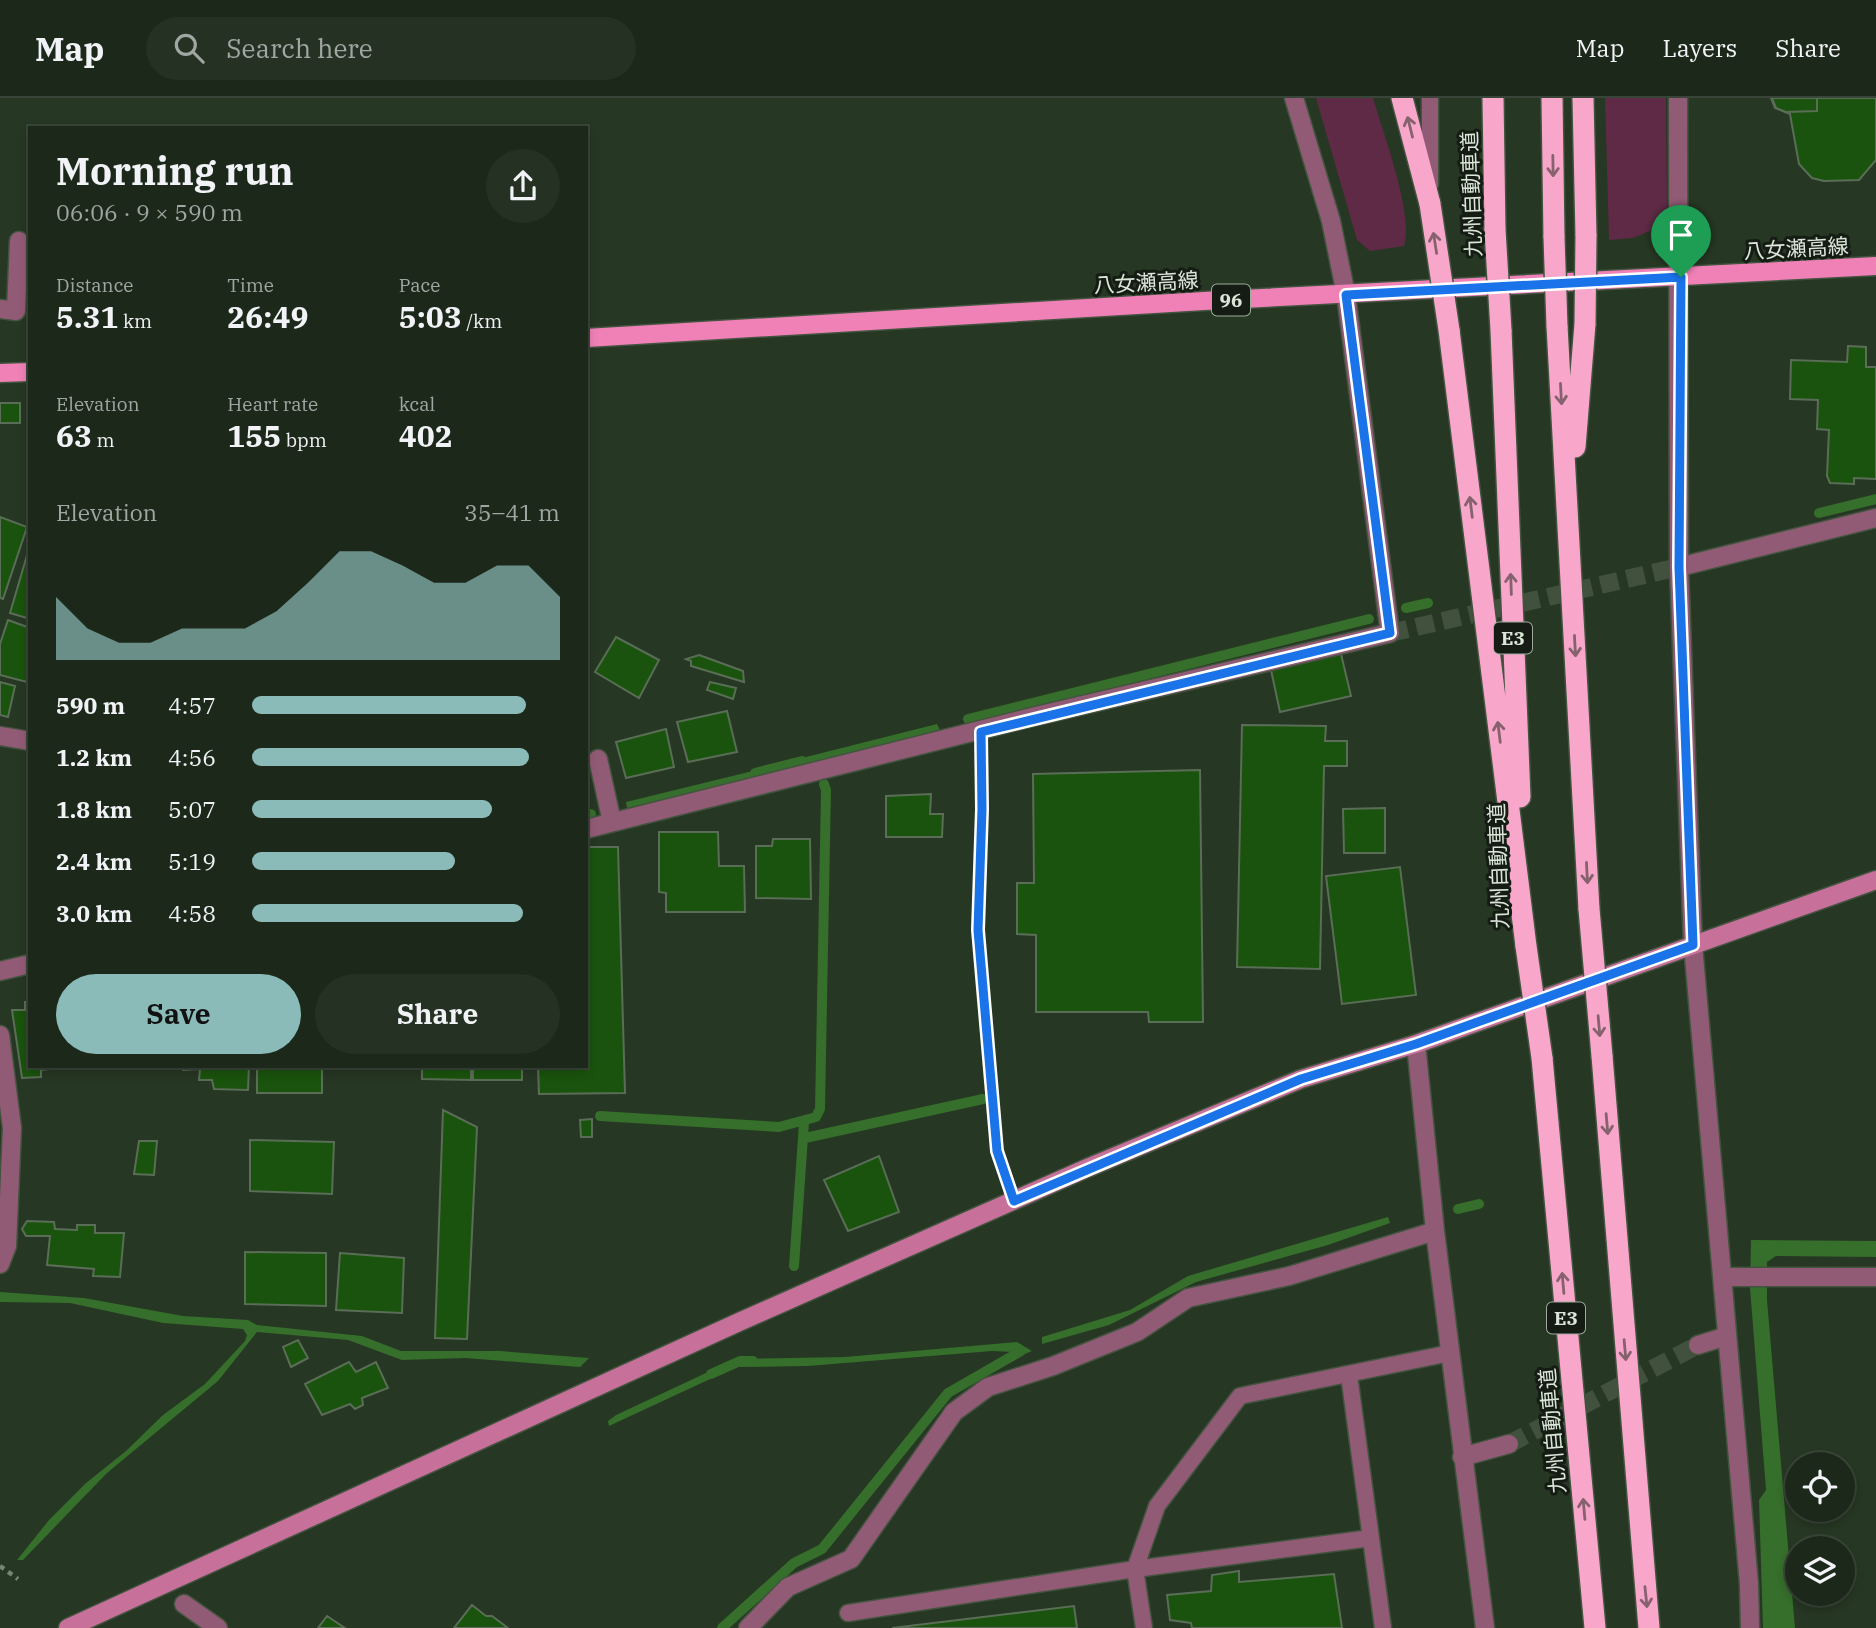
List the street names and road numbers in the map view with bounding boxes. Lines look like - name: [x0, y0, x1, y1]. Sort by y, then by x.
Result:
- street label: 九州自動車道: [1455, 131, 1487, 257]
- street label: 八女瀬高線: [1743, 231, 1849, 265]
- street label: 八女瀬高線: [1093, 265, 1199, 299]
- road number: 96: [1212, 284, 1250, 316]
- road number: E3: [1494, 622, 1532, 653]
- street label: 九州自動車道: [1482, 803, 1514, 929]
- road number: E3: [1547, 1302, 1585, 1334]
- street label: 九州自動車道: [1533, 1367, 1571, 1495]

